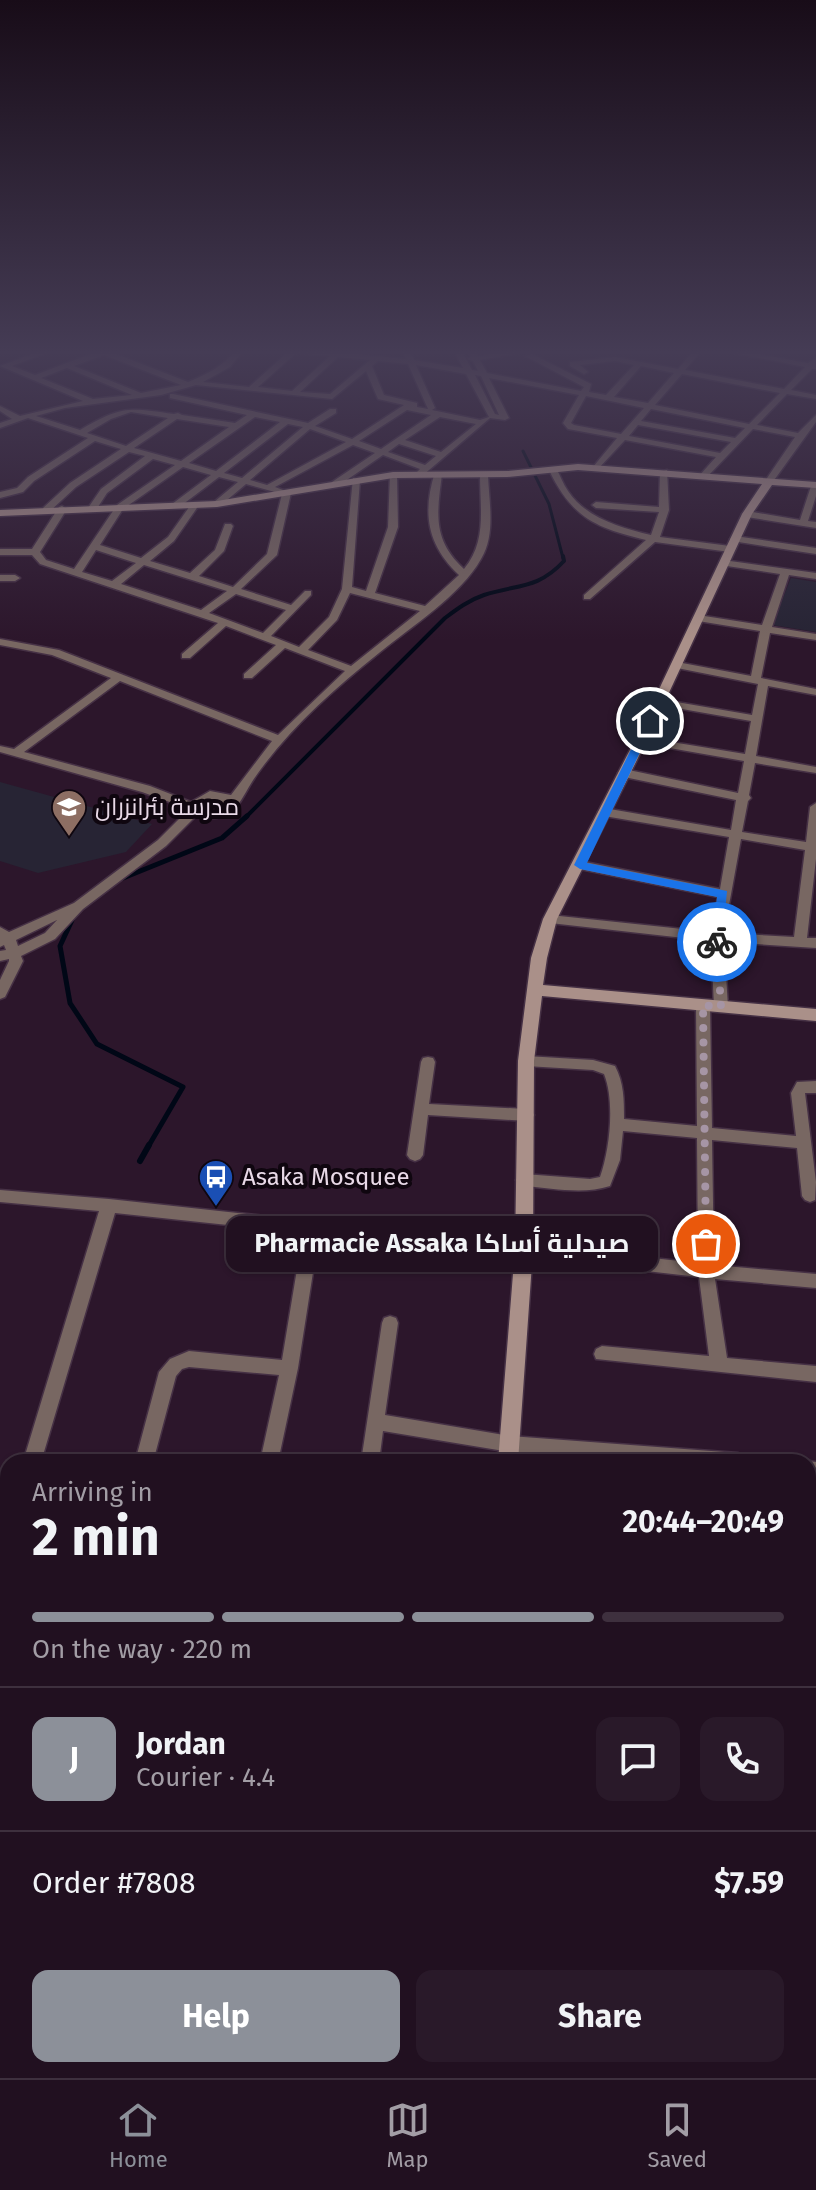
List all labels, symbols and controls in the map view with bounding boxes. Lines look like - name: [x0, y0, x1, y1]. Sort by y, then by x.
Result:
- pin: [616, 687, 684, 755]
- icon: home: [628, 699, 672, 743]
- school or university icon: مدرسة بئرانزران: [50, 788, 88, 838]
- place label: مدرسة بئرانزران: [95, 793, 239, 821]
- courier: [677, 902, 757, 982]
- icon: bike: [695, 920, 739, 964]
- bus stop icon: Asaka Mosquee: [197, 1158, 235, 1208]
- place label: Asaka Mosquee: [242, 1163, 410, 1191]
- pin: [672, 1210, 740, 1278]
- callout: Pharmacie Assaka صيدلية أساكا: [226, 1216, 658, 1272]
- icon: bag: [684, 1222, 728, 1266]
- text: Pharmacie Assaka صيدلية أساكا: [255, 1228, 629, 1259]
- text: Arriving in: [32, 1477, 153, 1508]
- text: 20:44–20:49: [623, 1504, 784, 1540]
- text: 2 min: [32, 1506, 160, 1569]
- text: On the way · 220 m: [32, 1634, 252, 1665]
- button: chat: [596, 1717, 680, 1801]
- button: phone: [700, 1717, 784, 1801]
- text: Jordan: [136, 1726, 226, 1762]
- text: J: [69, 1741, 79, 1777]
- text: Courier · 4.4: [136, 1762, 275, 1793]
- text: Order #7808: [32, 1865, 195, 1901]
- text: $7.59: [714, 1865, 784, 1901]
- button: Help: [32, 1970, 400, 2062]
- button: Share: [416, 1970, 784, 2062]
- tab: Home: [109, 2098, 168, 2173]
- tab: Map: [386, 2098, 430, 2173]
- tab: Saved: [648, 2098, 707, 2173]

